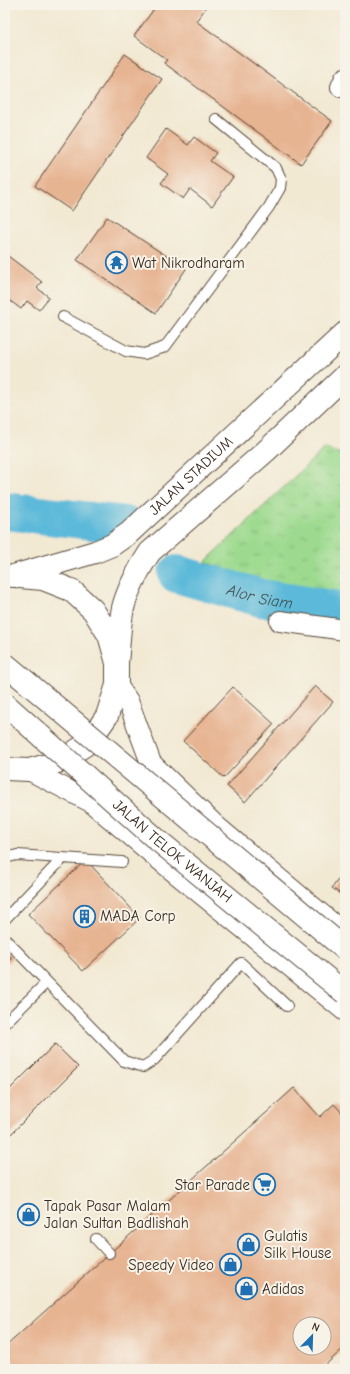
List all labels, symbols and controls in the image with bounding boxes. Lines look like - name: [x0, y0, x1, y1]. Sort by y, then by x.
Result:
- temple icon: Wat Nikrodharam: [104, 250, 130, 276]
- place label: Wat Nikrodharam: [132, 254, 245, 272]
- street label: JALAN STADIUM: [145, 432, 237, 519]
- water label: Alor Siam: [224, 580, 294, 613]
- street label: JALAN TELOK WANJAH: [109, 796, 236, 907]
- building icon: MADA Corp: [71, 903, 97, 929]
- place label: MADA Corp: [100, 907, 176, 925]
- supermarket icon: Star Parade: [252, 1172, 278, 1198]
- place label: Star Parade: [175, 1176, 250, 1194]
- place label: Tapak Pasar Malam Jalan Sultan Badlishah: [44, 1197, 189, 1232]
- shop icon: Tapak Pasar Malam Jalan Sultan Badlishah: [15, 1202, 41, 1228]
- place label: Gulatis Silk House: [264, 1227, 332, 1262]
- shop icon: Gulatis Silk House: [236, 1232, 262, 1258]
- shop icon: Speedy Video: [217, 1252, 243, 1278]
- place label: Speedy Video: [128, 1256, 214, 1274]
- shop icon: Adidas: [233, 1276, 259, 1302]
- place label: Adidas: [262, 1280, 304, 1298]
- north arrow: [292, 1316, 332, 1356]
- text: N: [310, 1320, 322, 1335]

